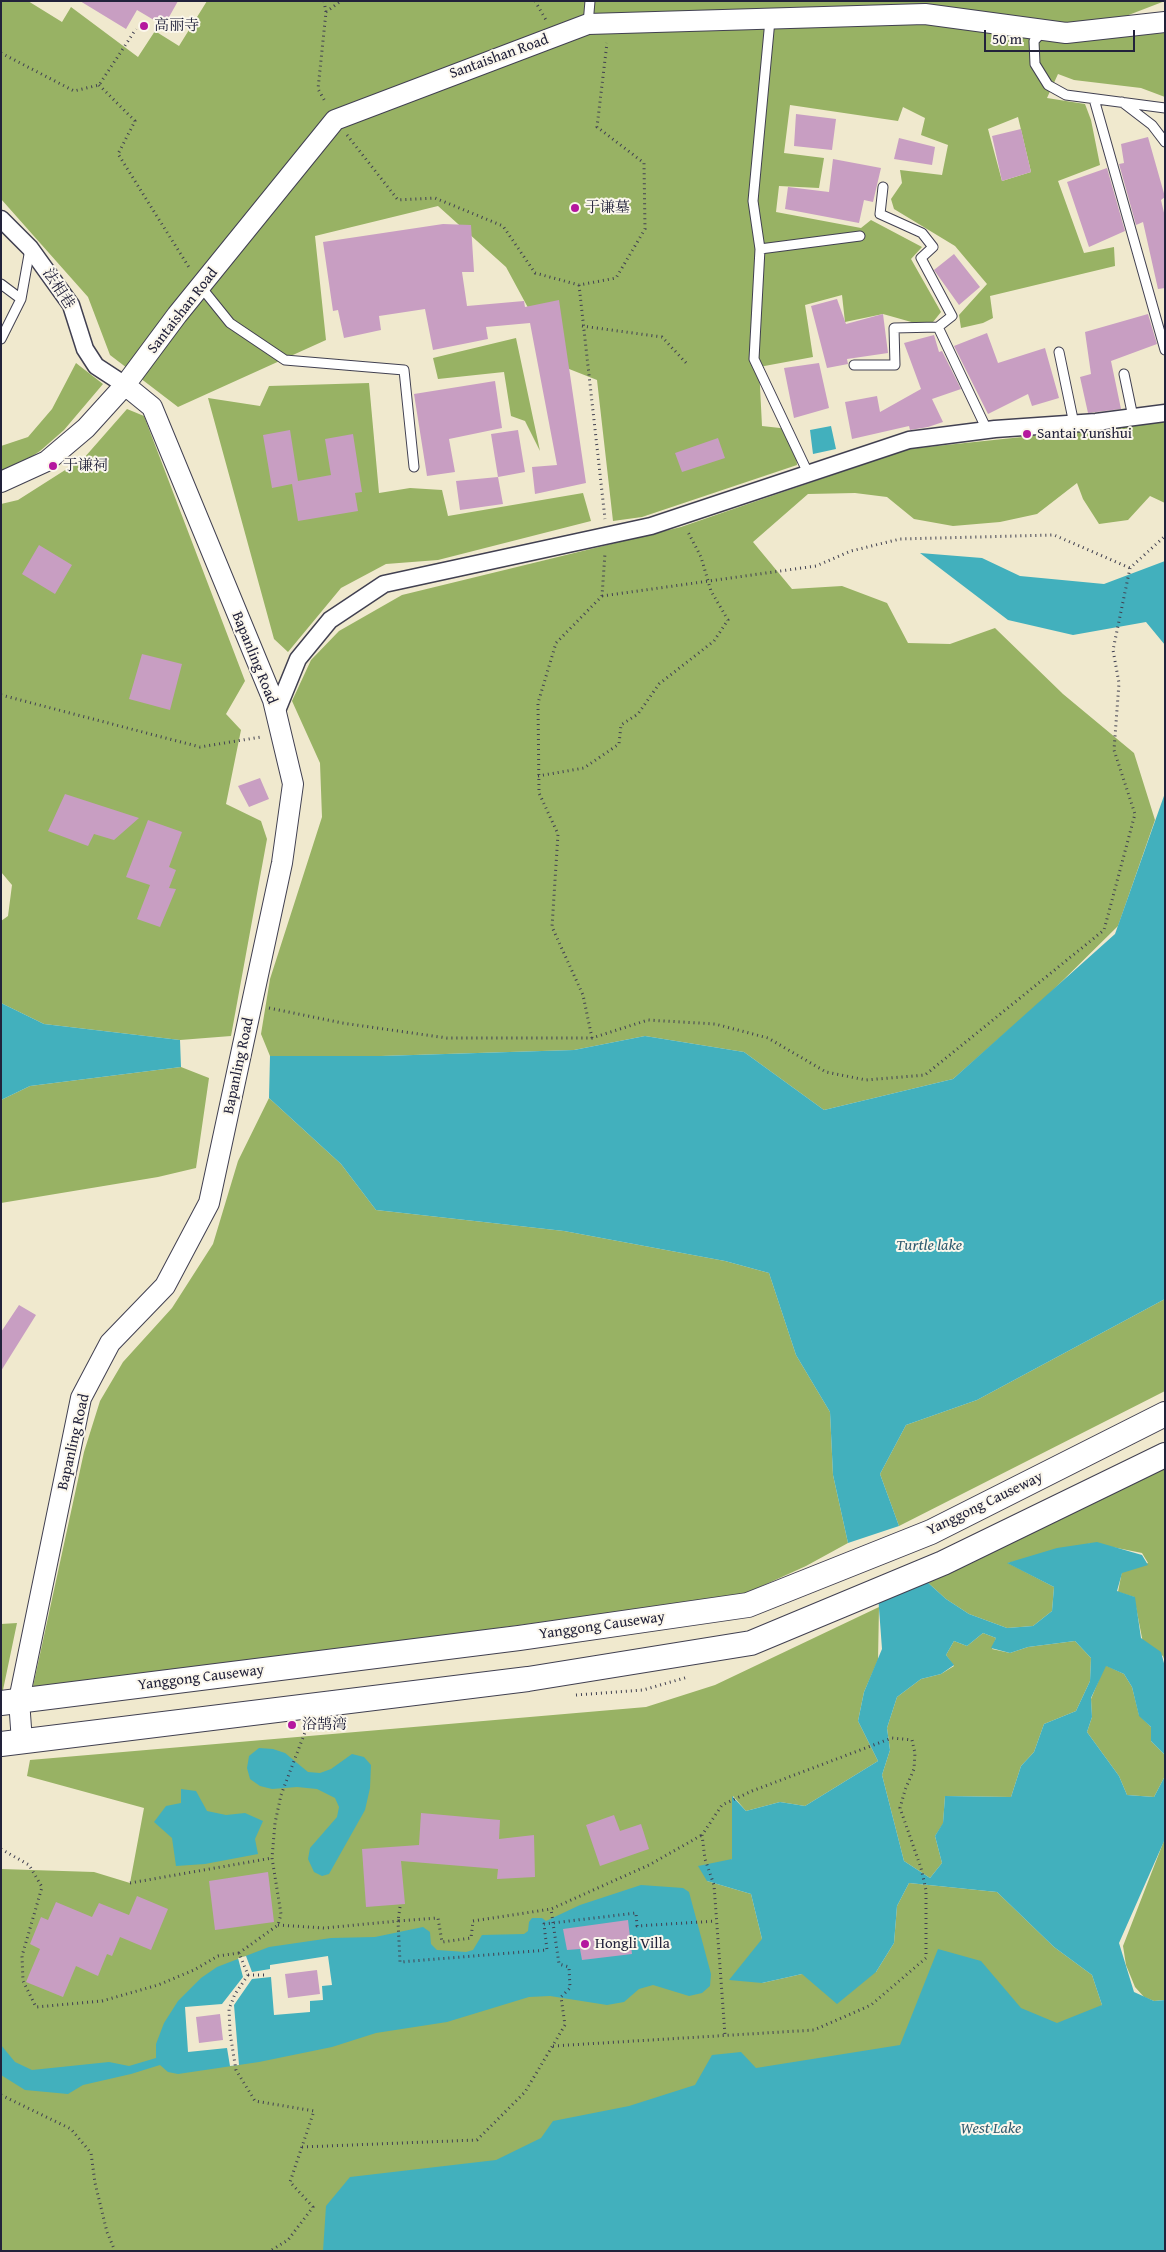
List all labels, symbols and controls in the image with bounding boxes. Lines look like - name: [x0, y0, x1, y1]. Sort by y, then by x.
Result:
- place label: 高丽寺: [154, 17, 199, 35]
- marker: 高丽寺: [138, 20, 150, 32]
- scale bar: [986, 20, 1137, 52]
- text: 50 m: [992, 28, 1022, 49]
- street label: Santaishan Road: [447, 31, 551, 83]
- place label: 于谦墓: [585, 199, 630, 217]
- marker: 于谦墓: [569, 202, 581, 214]
- street label: Santaishan Road: [144, 264, 222, 358]
- street label: 法相巷: [38, 265, 78, 313]
- place label: Santai Yunshui: [1037, 425, 1132, 443]
- marker: Santai Yunshui: [1021, 428, 1033, 440]
- place label: 于谦祠: [63, 457, 108, 475]
- marker: 于谦祠: [47, 460, 59, 472]
- street label: Bapanling Road: [227, 609, 281, 707]
- street label: Bapanling Road: [220, 1016, 258, 1116]
- water label: Turtle lake: [896, 1236, 962, 1256]
- street label: Bapanling Road: [54, 1392, 94, 1492]
- street label: Yanggong Causeway: [924, 1468, 1046, 1540]
- street label: Yanggong Causeway: [538, 1608, 666, 1644]
- street label: Yanggong Causeway: [137, 1661, 265, 1695]
- place label: 浴鹄湾: [302, 1716, 347, 1734]
- marker: 浴鹄湾: [286, 1719, 298, 1731]
- place label: Hongli Villa: [595, 1935, 670, 1953]
- marker: Hongli Villa: [579, 1938, 591, 1950]
- water label: West Lake: [961, 2119, 1021, 2139]

